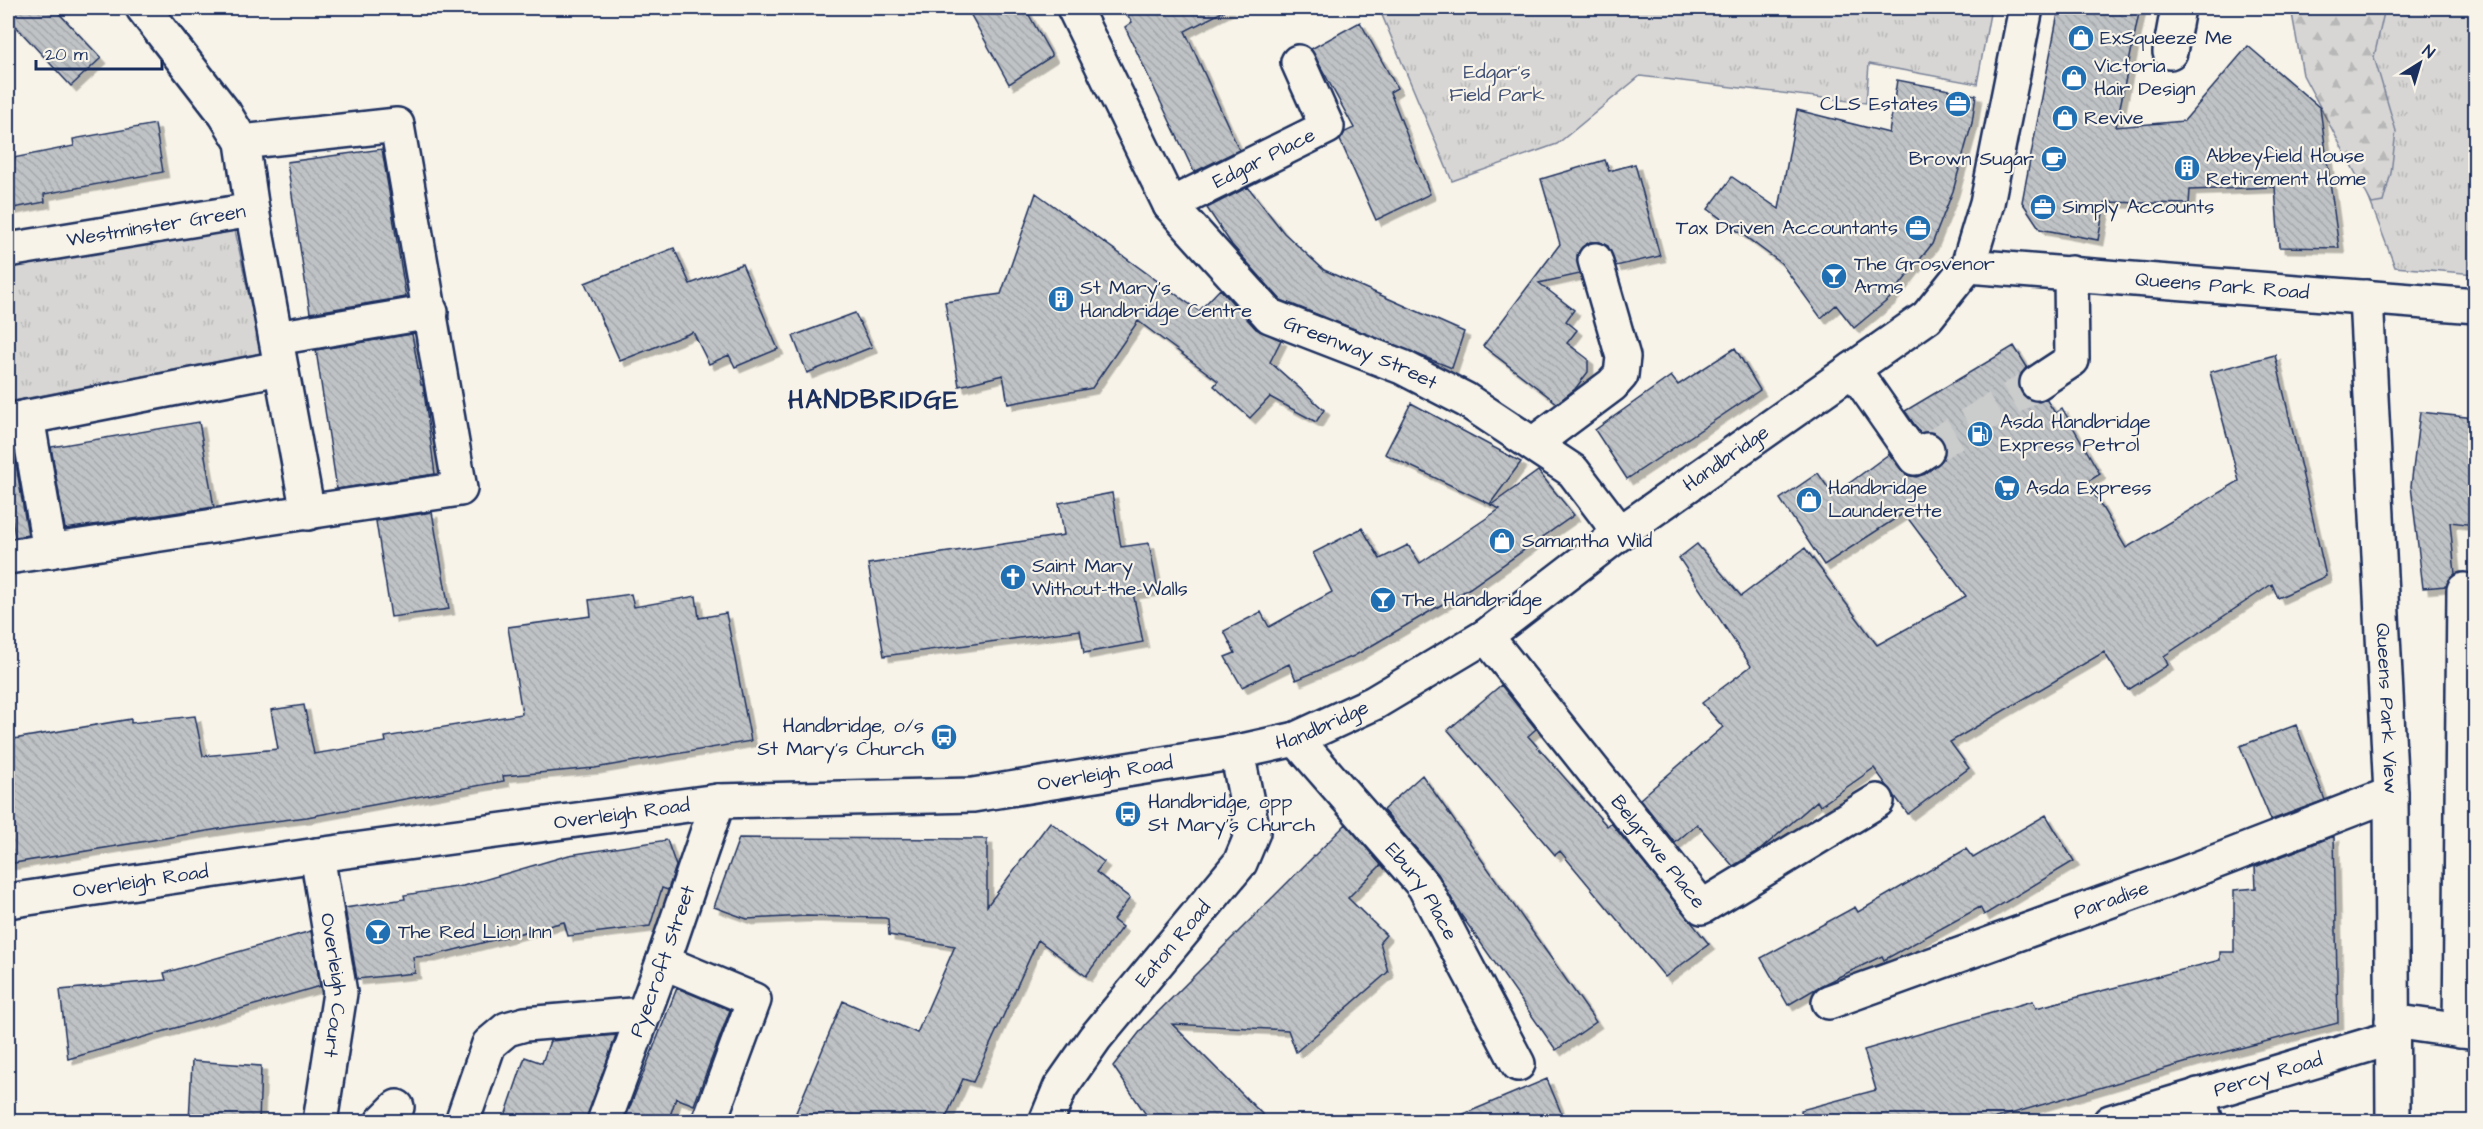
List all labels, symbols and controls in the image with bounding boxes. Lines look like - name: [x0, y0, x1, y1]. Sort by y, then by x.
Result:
- shop icon: ExSqueeze Me: [2066, 23, 2096, 53]
- place label: ExSqueeze Me: [2100, 24, 2232, 52]
- scale bar: [36, 33, 162, 71]
- north arrow: [2390, 33, 2450, 93]
- text: N: [2418, 40, 2439, 64]
- text: 20 m: [45, 42, 88, 67]
- place label: Victoria Hair Design: [2094, 52, 2196, 104]
- park label: Edgar's Field Park: [1449, 58, 1545, 109]
- shop icon: Victoria Hair Design: [2059, 63, 2089, 93]
- office icon: CLS Estates: [1943, 89, 1973, 119]
- place label: CLS Estates: [1820, 90, 1938, 118]
- shop icon: Revive: [2050, 103, 2080, 133]
- place label: Revive: [2084, 104, 2144, 132]
- street label: Edgar Place: [1208, 121, 1320, 196]
- place label: Abbeyfield House Retirement Home: [2206, 142, 2366, 193]
- cafe icon: Brown Sugar: [2039, 144, 2069, 174]
- place label: Brown Sugar: [1909, 145, 2034, 174]
- building icon: Abbeyfield House Retirement Home: [2172, 153, 2202, 183]
- office icon: Simply Accounts: [2028, 192, 2058, 222]
- place label: Simply Accounts: [2062, 193, 2214, 222]
- street label: Westminster Green: [64, 197, 248, 254]
- office icon: Tax Driven Accountants: [1903, 213, 1933, 243]
- place label: Tax Driven Accountants: [1676, 214, 1898, 242]
- place label: The Grosvenor Arms: [1854, 250, 1995, 301]
- bar icon: The Grosvenor Arms: [1819, 261, 1849, 291]
- street label: Queens Park Road: [2134, 265, 2310, 307]
- place label: St Mary's Handbridge Centre: [1080, 274, 1252, 326]
- building icon: St Mary's Handbridge Centre: [1046, 284, 1076, 314]
- street label: Greenway Street: [1280, 309, 1442, 397]
- district label: HANDBRIDGE: [788, 382, 960, 418]
- place label: Asda Handbridge Express Petrol: [2000, 408, 2151, 459]
- street label: Handbridge: [1677, 418, 1775, 498]
- fuel station icon: Asda Handbridge Express Petrol: [1965, 419, 1995, 449]
- supermarket icon: Asda Express: [1992, 473, 2022, 503]
- place label: Handbridge Launderette: [1828, 474, 1942, 525]
- place label: Asda Express: [2026, 474, 2152, 502]
- shop icon: Handbridge Launderette: [1794, 485, 1824, 515]
- shop icon: Samantha Wild: [1487, 526, 1517, 556]
- place label: Samantha Wild: [1522, 527, 1652, 555]
- place label: Saint Mary Without-the-Walls: [1032, 552, 1188, 603]
- church icon: Saint Mary Without-the-Walls: [998, 562, 1028, 592]
- bar icon: The Handbridge: [1368, 585, 1398, 615]
- place label: The Handbridge: [1402, 586, 1543, 615]
- street label: Queens Park View: [2368, 622, 2405, 795]
- street label: Handbridge: [1273, 693, 1373, 757]
- place label: Handbridge, o/s St Mary's Church: [757, 712, 924, 764]
- bus stop icon: Handbridge, o/s St Mary's Church: [929, 722, 959, 752]
- street label: Overleigh Road: [1035, 749, 1175, 798]
- place label: Handbridge, opp St Mary's Church: [1148, 788, 1315, 840]
- street label: Belgrave Place: [1604, 789, 1712, 915]
- street label: Overleigh Road: [552, 791, 692, 837]
- bus stop icon: Handbridge, opp St Mary's Church: [1113, 799, 1143, 829]
- street label: Ebury Place: [1378, 837, 1464, 945]
- street label: Overleigh Road: [71, 857, 210, 905]
- street label: Paradise: [2070, 874, 2153, 927]
- street label: Pyecroft Street: [622, 882, 702, 1041]
- street label: Eaton Road: [1129, 894, 1217, 993]
- street label: Overleigh Court: [313, 911, 354, 1059]
- bar icon: The Red Lion Inn: [363, 917, 393, 947]
- place label: The Red Lion Inn: [398, 918, 552, 946]
- street label: Percy Road: [2210, 1045, 2326, 1104]

